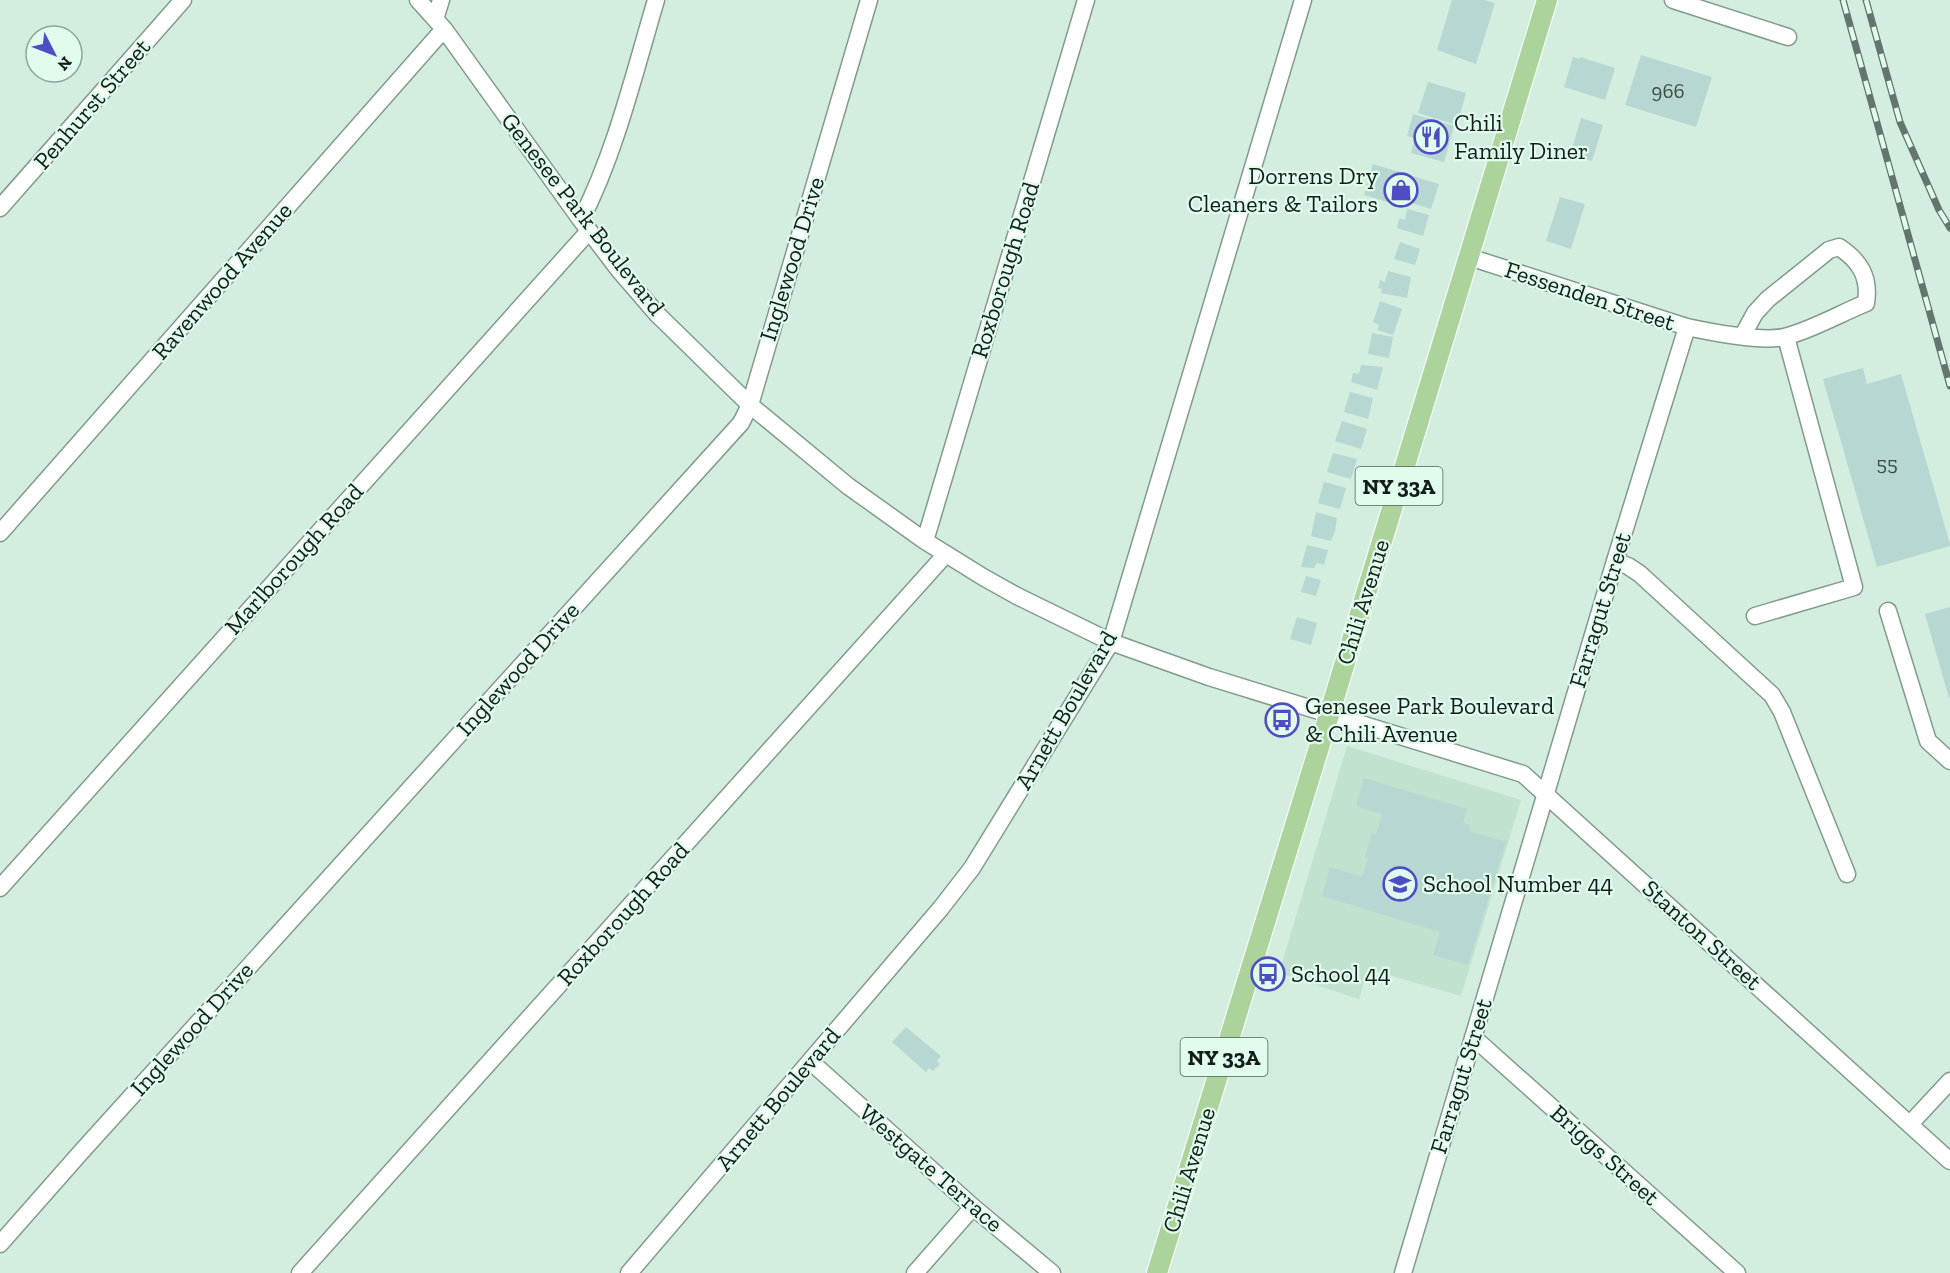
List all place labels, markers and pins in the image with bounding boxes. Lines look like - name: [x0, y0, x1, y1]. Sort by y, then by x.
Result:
- place label: Chili Family Diner: [1454, 108, 1588, 165]
- restaurant icon: Chili Family Diner: [1413, 119, 1449, 155]
- place label: Dorrens Dry Cleaners & Tailors: [1188, 161, 1379, 218]
- shop icon: Dorrens Dry Cleaners & Tailors: [1383, 172, 1419, 208]
- place label: Genesee Park Boulevard & Chili Avenue: [1305, 691, 1554, 748]
- bus stop icon: Genesee Park Boulevard & Chili Avenue: [1264, 702, 1300, 738]
- school or university icon: School Number 44: [1382, 866, 1418, 902]
- place label: School Number 44: [1423, 869, 1613, 898]
- bus stop icon: School 44: [1250, 956, 1286, 992]
- place label: School 44: [1291, 959, 1391, 988]

